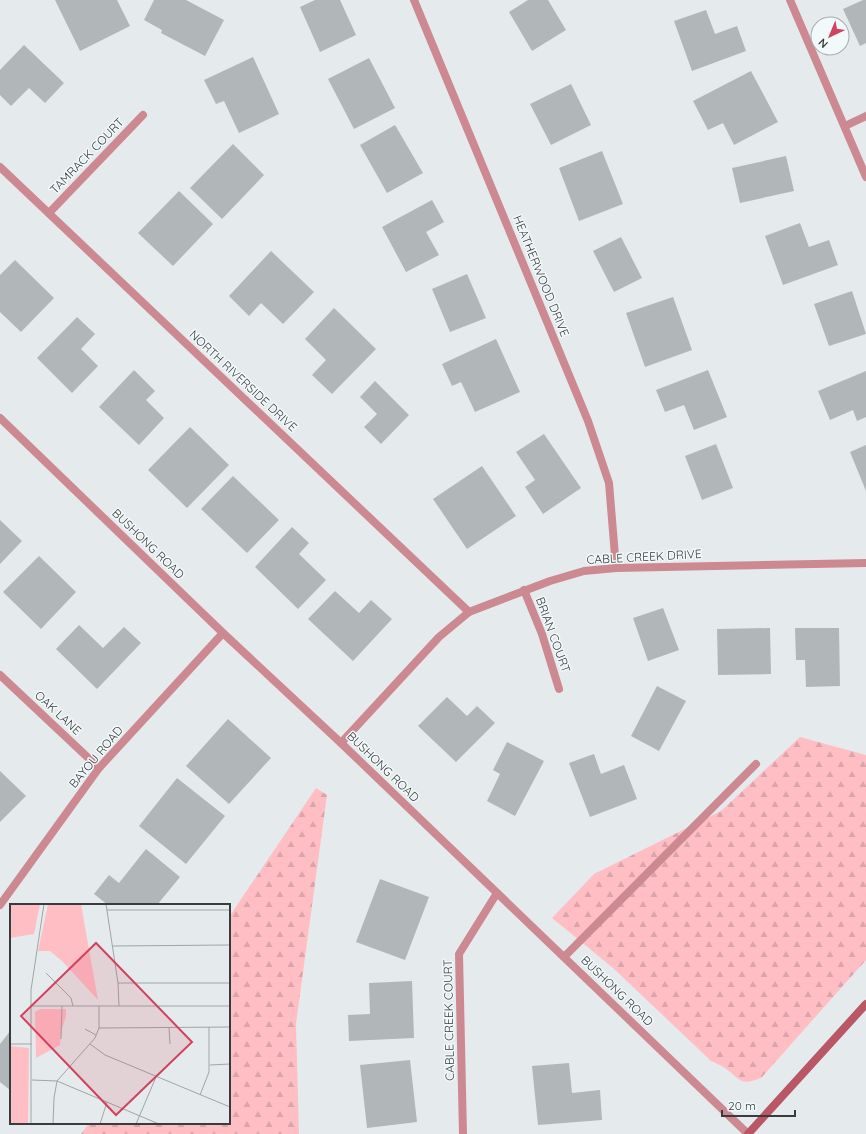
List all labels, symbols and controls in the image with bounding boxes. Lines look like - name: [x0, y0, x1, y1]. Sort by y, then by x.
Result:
- north arrow: [810, 16, 850, 56]
- text: N: [815, 35, 831, 51]
- street label: TAMRACK COURT: [47, 114, 127, 197]
- street label: HEATHERWOOD DRIVE: [510, 213, 573, 339]
- street label: NORTH RIVERSIDE DRIVE: [186, 327, 300, 435]
- street label: BUSHONG ROAD: [109, 505, 188, 582]
- street label: CABLE CREEK DRIVE: [586, 546, 702, 567]
- street label: BRIAN COURT: [533, 595, 574, 675]
- street label: OAK LANE: [32, 687, 85, 738]
- street label: BAYOU ROAD: [65, 722, 126, 791]
- street label: BUSHONG ROAD: [344, 728, 423, 805]
- inset map: [10, 904, 230, 1124]
- street label: BUSHONG ROAD: [578, 952, 657, 1029]
- street label: CABLE CREEK COURT: [440, 959, 457, 1081]
- scale bar: [722, 1092, 795, 1118]
- text: 20 m: [728, 1098, 756, 1113]

